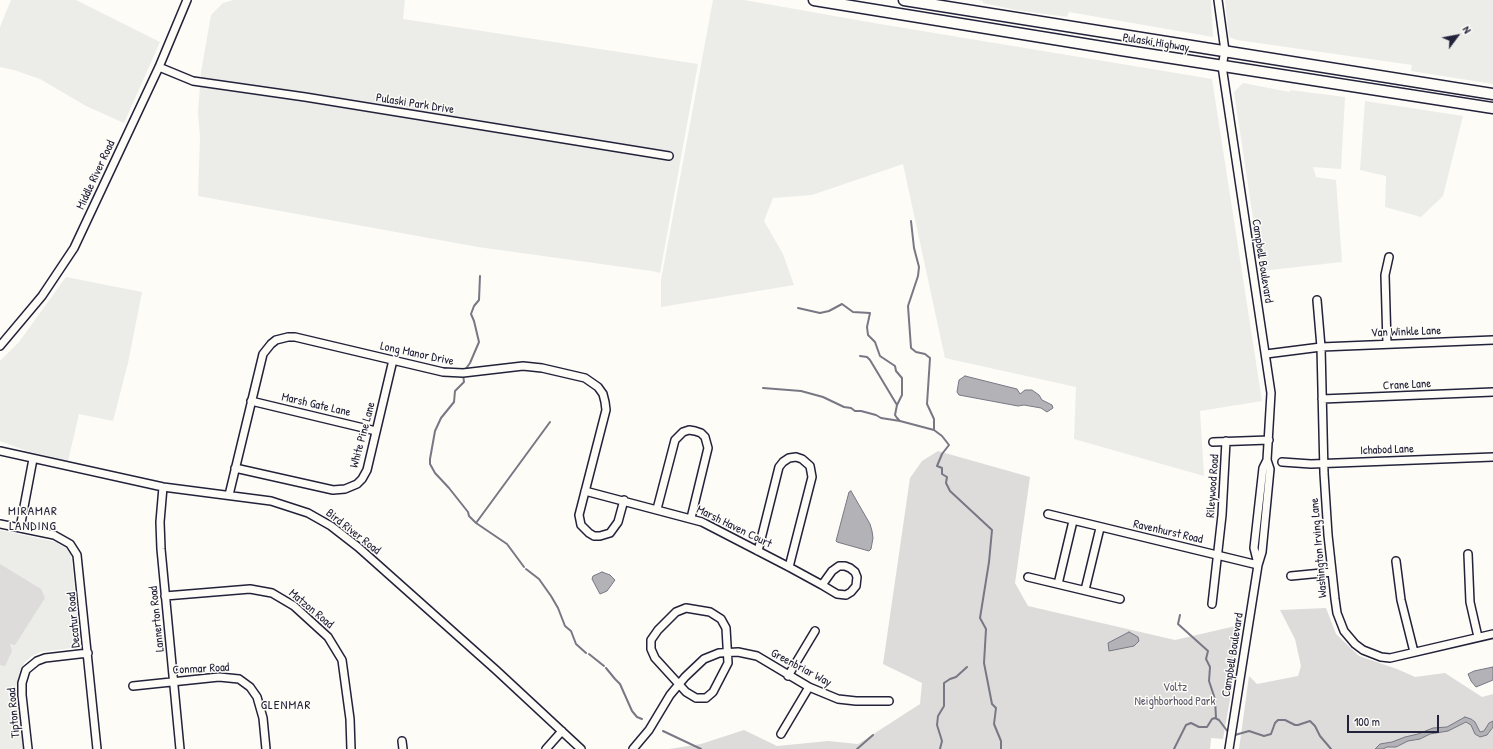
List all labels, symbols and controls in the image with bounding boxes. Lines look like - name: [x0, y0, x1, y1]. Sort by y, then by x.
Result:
- north arrow: [1437, 16, 1477, 56]
- text: N: [1460, 23, 1475, 36]
- street label: Pulaski Highway: [1122, 31, 1190, 55]
- street label: Pulaski Park Drive: [375, 91, 455, 117]
- street label: Middle River Road: [74, 138, 118, 212]
- street label: Campbell Boulevard: [1248, 218, 1276, 304]
- street label: Van Winkle Lane: [1371, 324, 1441, 340]
- street label: Long Manor Drive: [379, 339, 455, 369]
- street label: Crane Lane: [1383, 377, 1431, 393]
- street label: Marsh Gate Lane: [280, 390, 352, 420]
- street label: White Pine Lane: [347, 401, 379, 469]
- street label: Ichabod Lane: [1360, 442, 1414, 458]
- street label: Rileywood Road: [1204, 454, 1222, 518]
- street label: Washington Irving Lane: [1307, 497, 1331, 599]
- street label: Marsh Haven Court: [694, 503, 774, 551]
- district label: MIRAMAR LANDING: [8, 504, 58, 535]
- street label: Bird River Road: [323, 506, 383, 558]
- street label: Ravenhurst Road: [1132, 517, 1204, 547]
- street label: Lannerton Road: [146, 585, 168, 653]
- street label: Matzon Road: [286, 586, 336, 632]
- street label: Decatur Road: [64, 592, 84, 648]
- street label: Campbell Boulevard: [1219, 612, 1247, 698]
- street label: Greenbriar Way: [768, 646, 834, 690]
- street label: Conmar Road: [172, 660, 230, 678]
- park label: Voltz Neighborhood Park: [1135, 681, 1215, 709]
- street label: Tipton Road: [5, 687, 23, 739]
- district label: GLENMAR: [261, 698, 311, 714]
- scale bar: [1349, 707, 1441, 733]
- text: 100 m: [1354, 713, 1380, 730]

